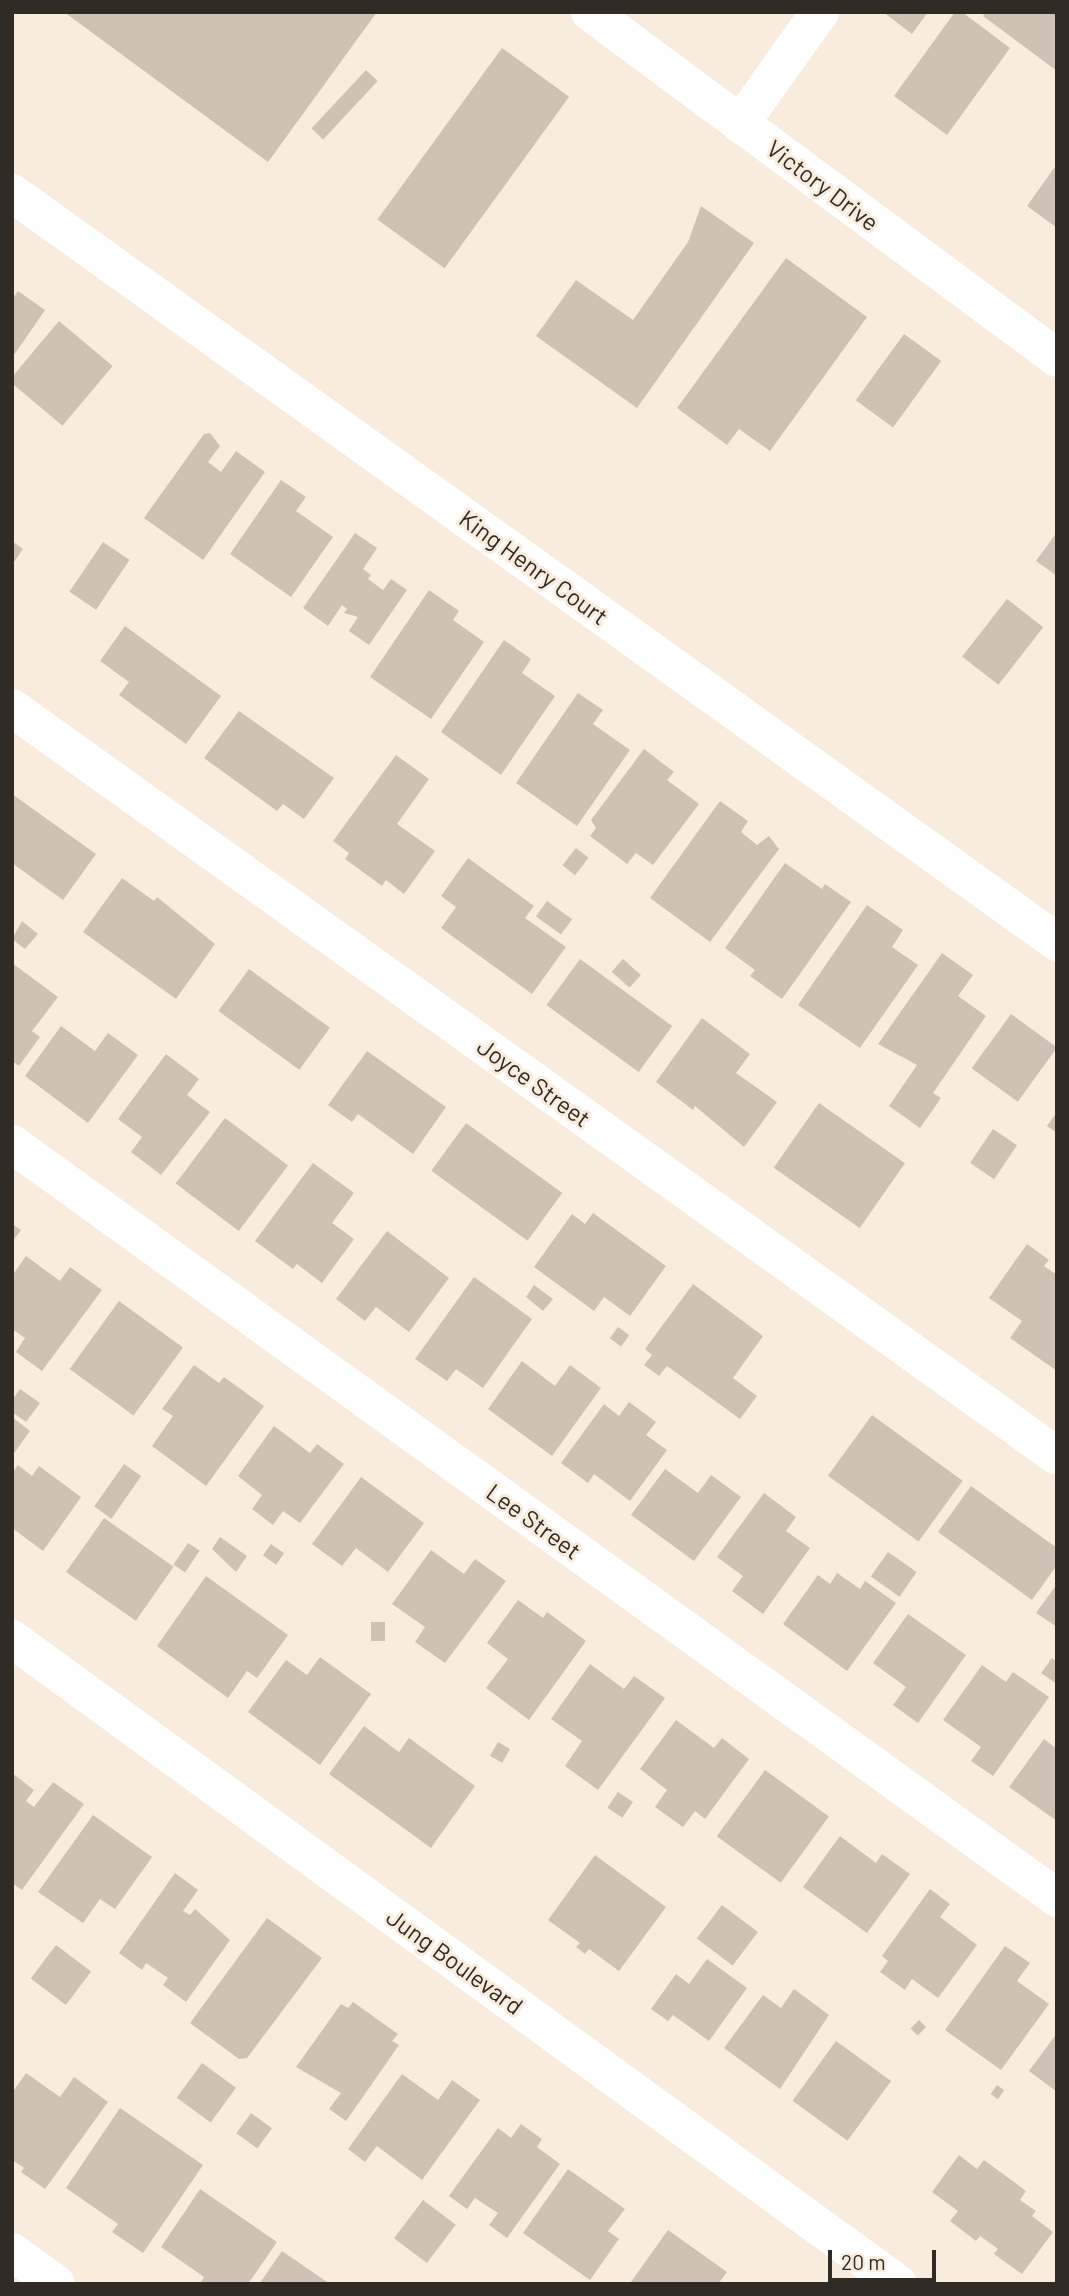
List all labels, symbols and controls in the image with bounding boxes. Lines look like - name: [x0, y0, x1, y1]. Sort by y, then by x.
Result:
- street label: Victory Drive: [761, 133, 885, 237]
- street label: King Henry Court: [454, 504, 614, 630]
- street label: Joyce Street: [472, 1031, 596, 1133]
- street label: Lee Street: [481, 1477, 587, 1565]
- street label: Jung Boulevard: [381, 1902, 529, 2020]
- scale bar: [831, 2236, 940, 2280]
- text: 20 m: [841, 2249, 886, 2274]

